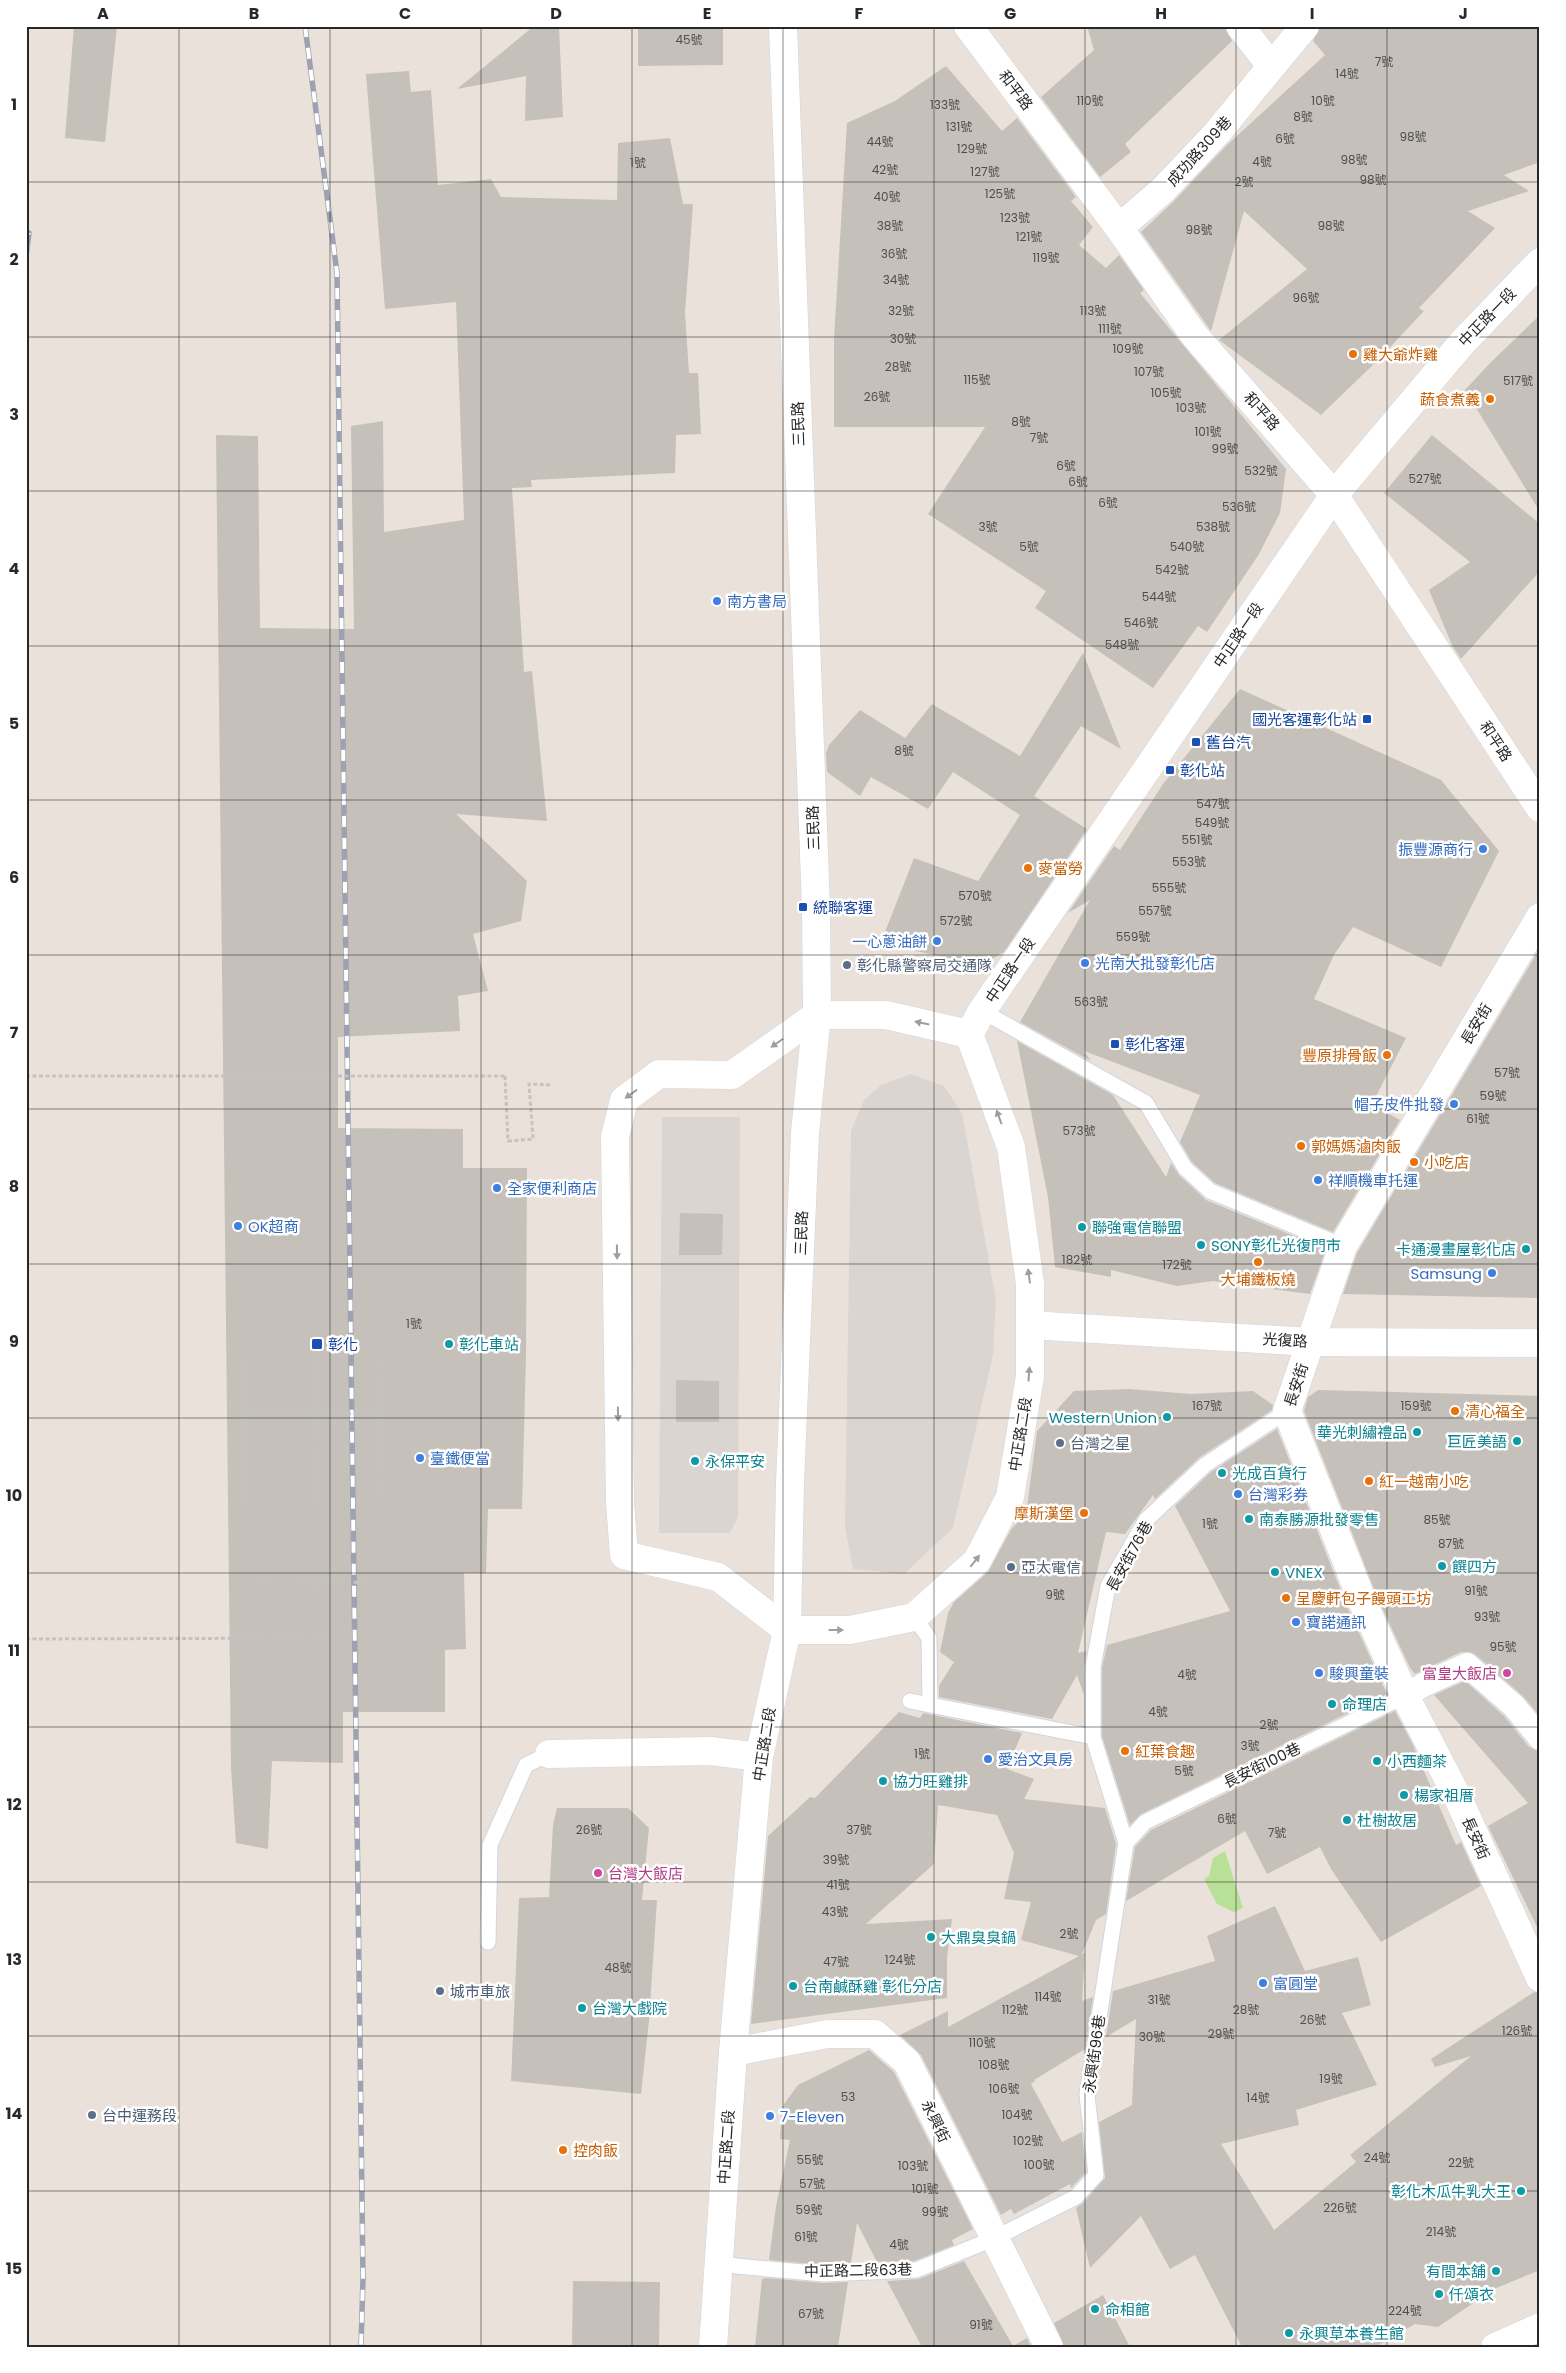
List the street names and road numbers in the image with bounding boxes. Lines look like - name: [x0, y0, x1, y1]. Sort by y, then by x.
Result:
- street label: 和平路: [994, 66, 1038, 114]
- street label: 成功路309巷: [1162, 111, 1236, 191]
- street label: 中正路一段: [1453, 283, 1521, 351]
- street label: 和平路: [1239, 387, 1285, 435]
- street label: 三民路: [787, 401, 809, 447]
- street label: 中正路一段: [1208, 598, 1268, 672]
- street label: 和平路: [1475, 716, 1517, 766]
- street label: 三民路: [802, 805, 824, 851]
- street label: 中正路一段: [980, 933, 1040, 1007]
- street label: 長安街: [1455, 999, 1497, 1049]
- street label: 三民路: [790, 1210, 812, 1256]
- street label: 光復路: [1262, 1328, 1308, 1352]
- street label: 長安街: [1279, 1360, 1313, 1410]
- street label: 中正路二段: [1004, 1395, 1036, 1473]
- street label: 長安街76巷: [1101, 1517, 1157, 1595]
- street label: 中正路二段: [748, 1705, 780, 1783]
- street label: 長安街100巷: [1220, 1737, 1304, 1793]
- street label: 長安街: [1457, 1813, 1495, 1863]
- street label: 永興街96巷: [1078, 2013, 1110, 2095]
- street label: 永興街: [917, 2096, 955, 2146]
- street label: 中正路二段: [713, 2109, 739, 2185]
- street label: 中正路二段63巷: [804, 2259, 912, 2281]

